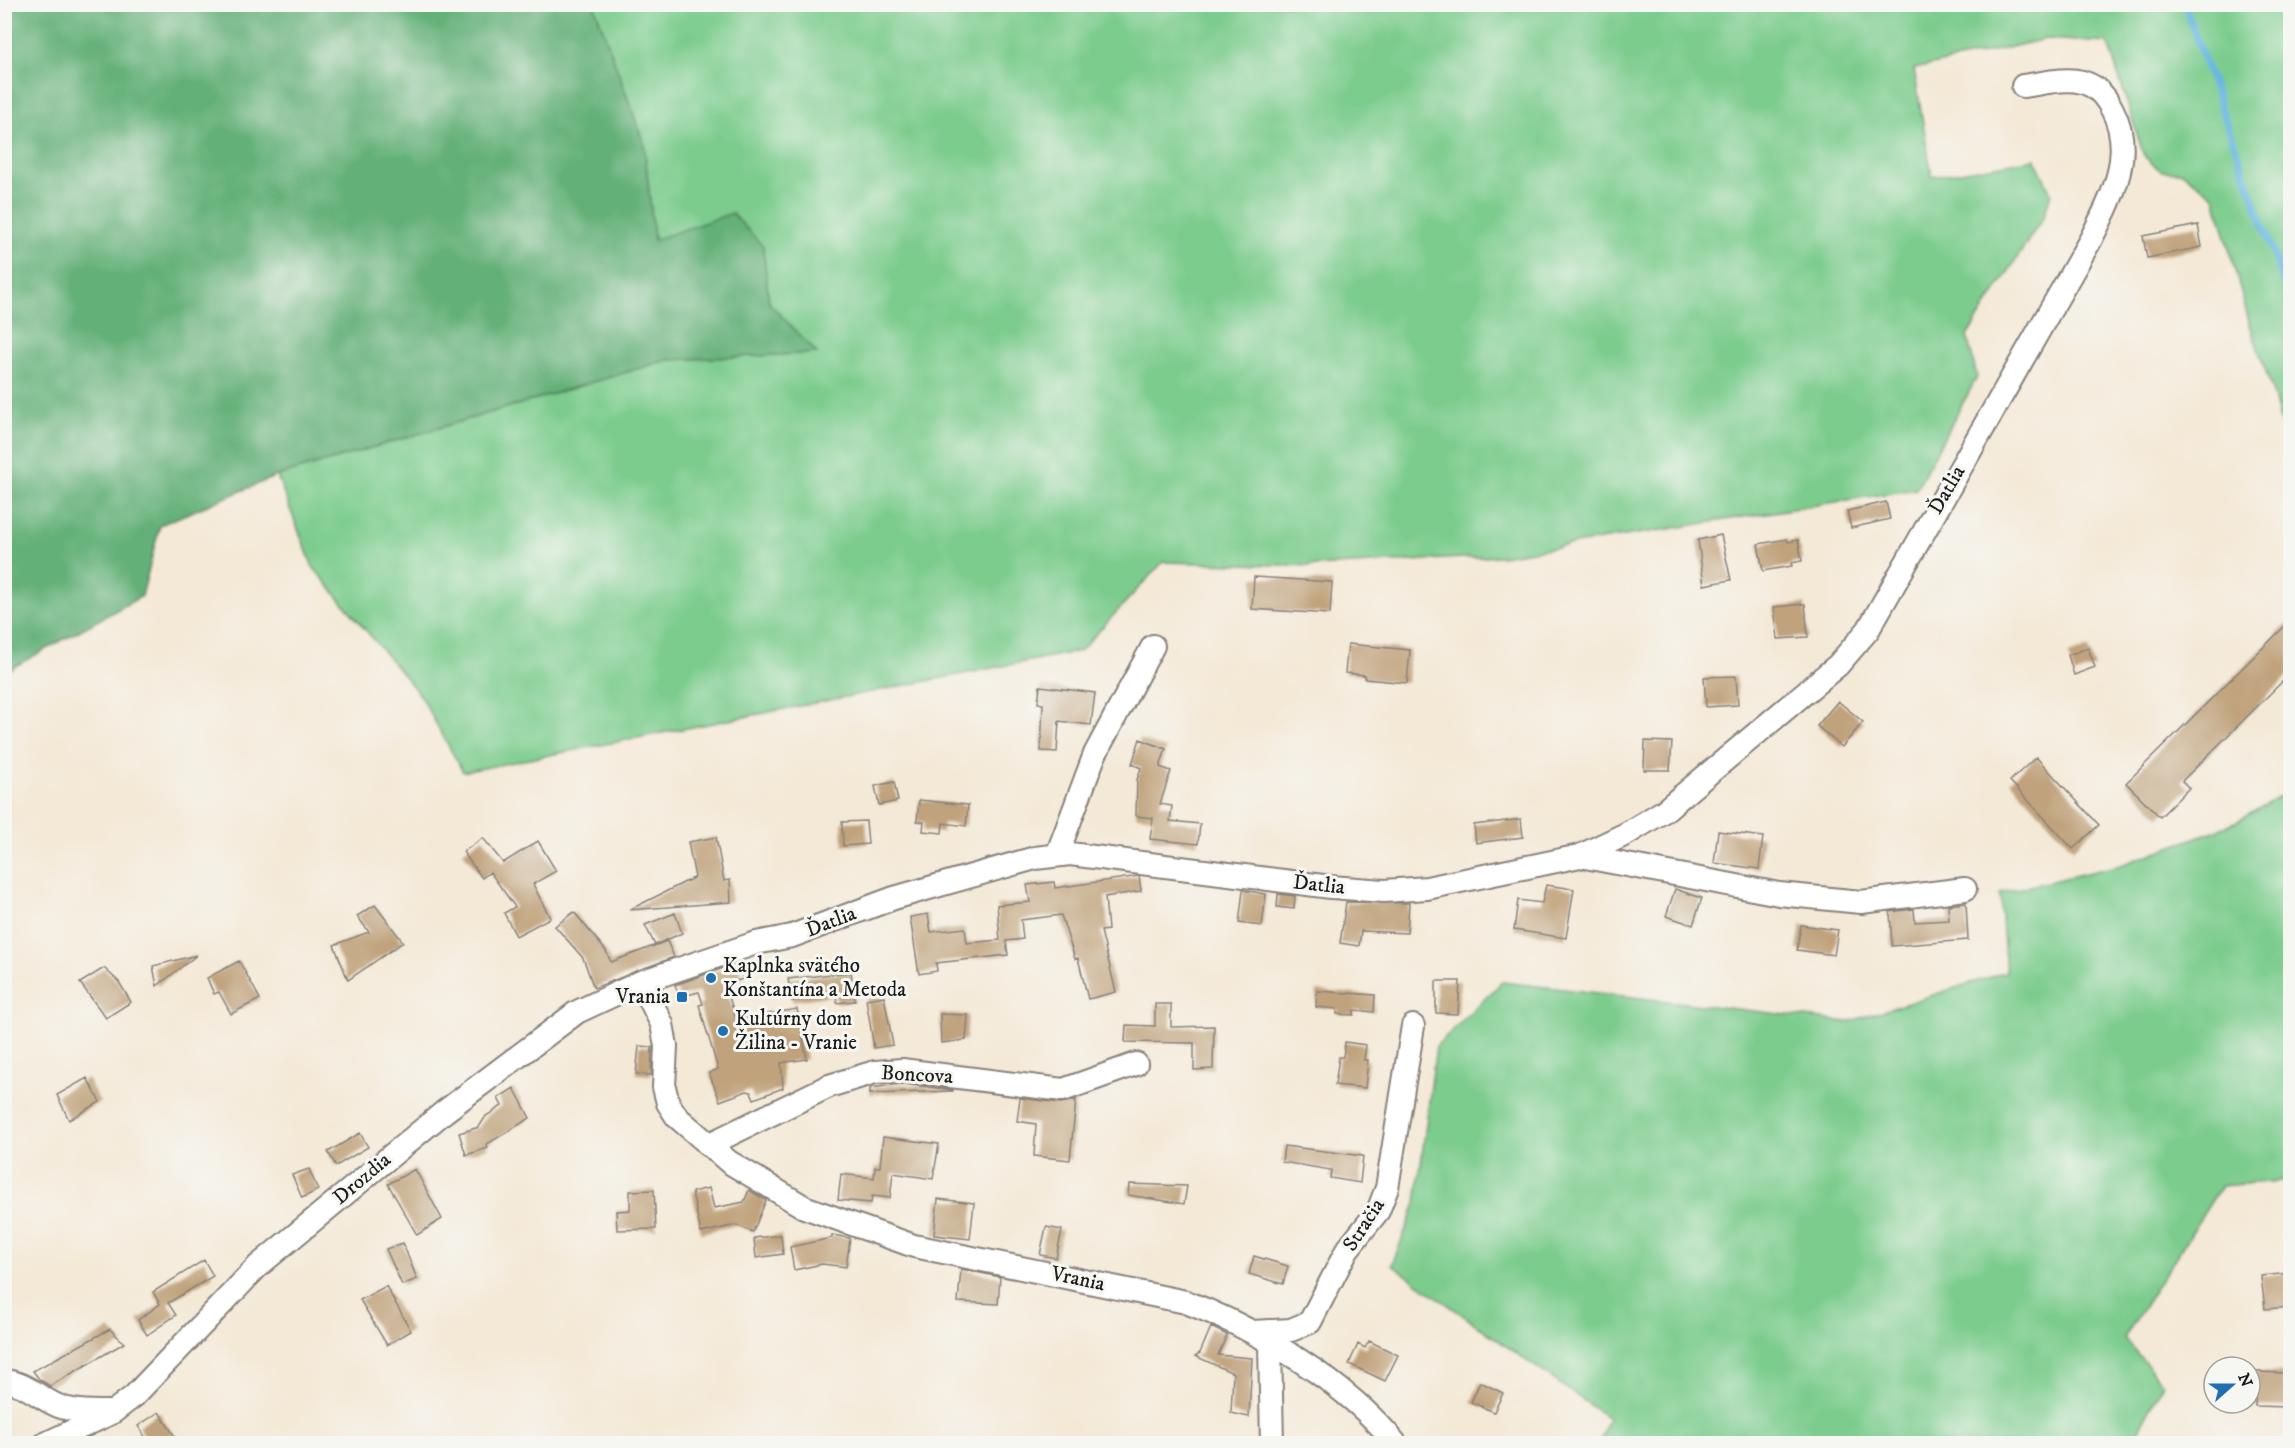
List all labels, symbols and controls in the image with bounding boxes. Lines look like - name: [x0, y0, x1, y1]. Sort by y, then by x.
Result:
- street label: Ďatlia: [1922, 460, 1971, 519]
- street label: Ďatlia: [1292, 868, 1346, 901]
- street label: Ďatlia: [802, 900, 860, 943]
- place label: Kaplnka svätého Konštantína a Metoda: [723, 953, 906, 1003]
- marker: Kaplnka svätého Konštantína a Metoda: [704, 971, 718, 985]
- place label: Vrania: [615, 984, 670, 1010]
- marker: Vrania: [675, 990, 689, 1004]
- place label: Kultúrny dom Žilina - Vranie: [735, 1006, 857, 1056]
- marker: Kultúrny dom Žilina - Vranie: [716, 1024, 730, 1038]
- street label: Boncova: [880, 1060, 954, 1090]
- street label: Drozdia: [328, 1147, 396, 1211]
- street label: Stračia: [1337, 1194, 1391, 1256]
- street label: Vrania: [1048, 1260, 1107, 1297]
- north arrow: [2202, 1355, 2262, 1415]
- text: N: [2233, 1370, 2257, 1390]

